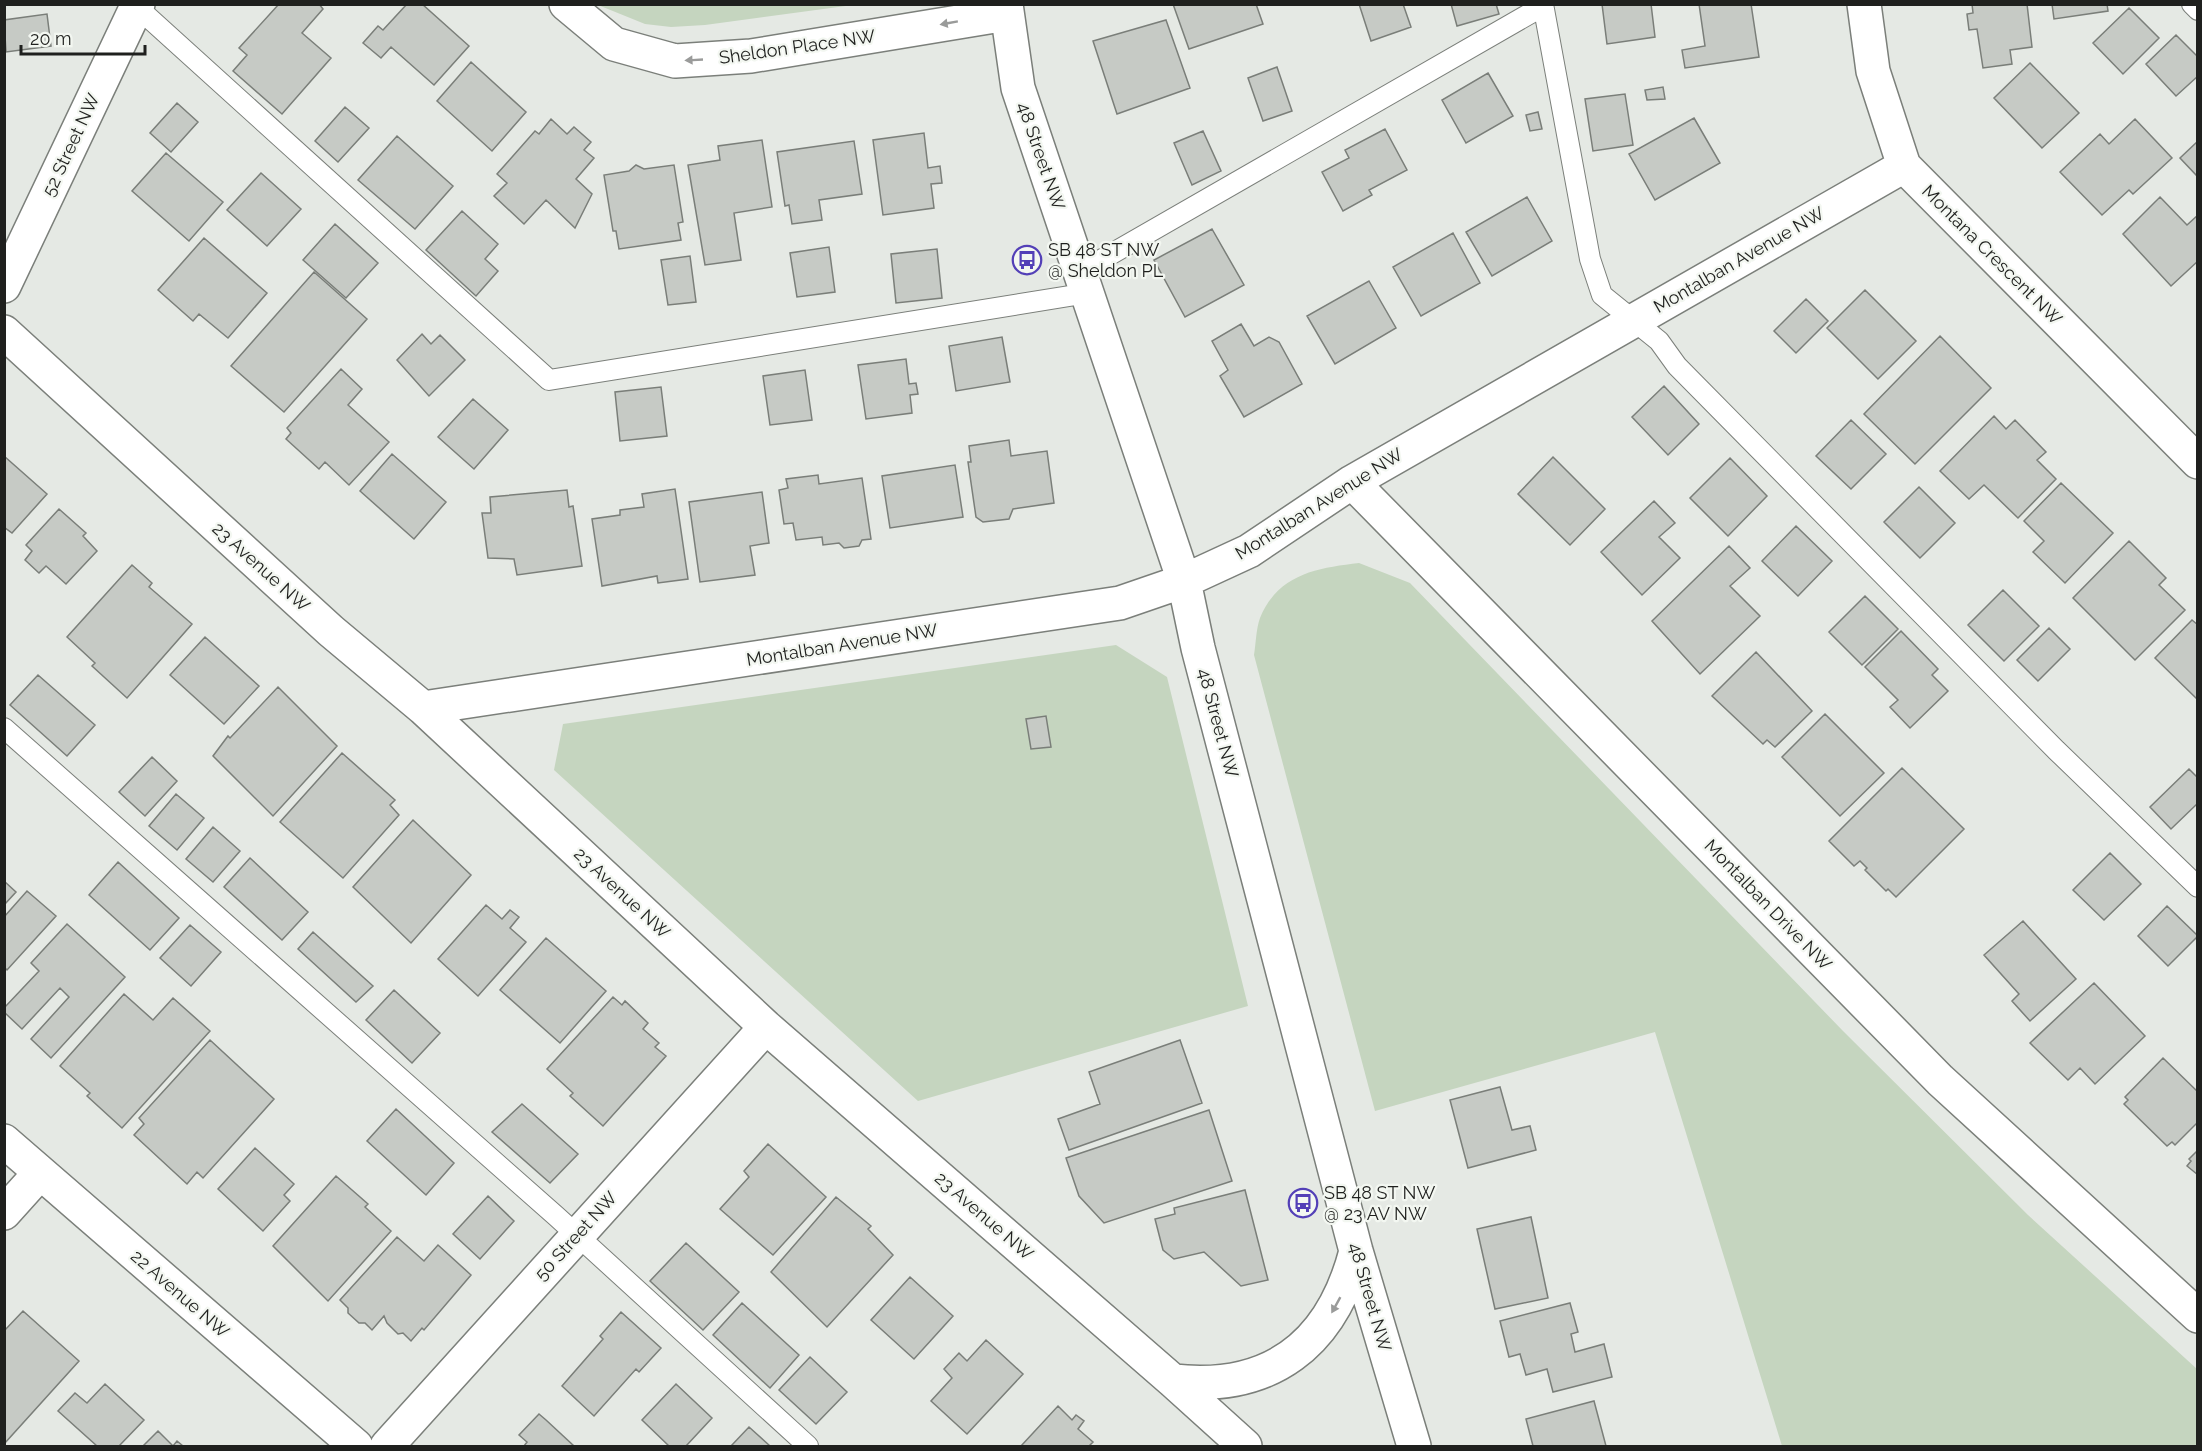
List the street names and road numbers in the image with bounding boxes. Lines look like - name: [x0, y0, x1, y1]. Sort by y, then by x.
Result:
- street label: Sheldon Place NW: [718, 25, 877, 68]
- street label: 52 Street NW: [38, 90, 104, 200]
- street label: 48 Street NW: [1013, 99, 1070, 213]
- street label: Montana Crescent NW: [1918, 180, 2067, 329]
- street label: Montalban Avenue NW: [1650, 202, 1828, 317]
- street label: Montalban Avenue NW: [1231, 443, 1406, 564]
- street label: 23 Avenue NW: [208, 518, 314, 616]
- street label: Montalban Avenue NW: [745, 619, 939, 670]
- street label: 48 Street NW: [1194, 666, 1243, 780]
- street label: Montalban Drive NW: [1700, 835, 1836, 975]
- street label: 23 Avenue NW: [570, 843, 675, 943]
- street label: 23 Avenue NW: [931, 1167, 1038, 1264]
- street label: 50 Street NW: [530, 1187, 621, 1285]
- street label: 48 Street NW: [1345, 1240, 1396, 1354]
- street label: 22 Avenue NW: [127, 1245, 234, 1342]

